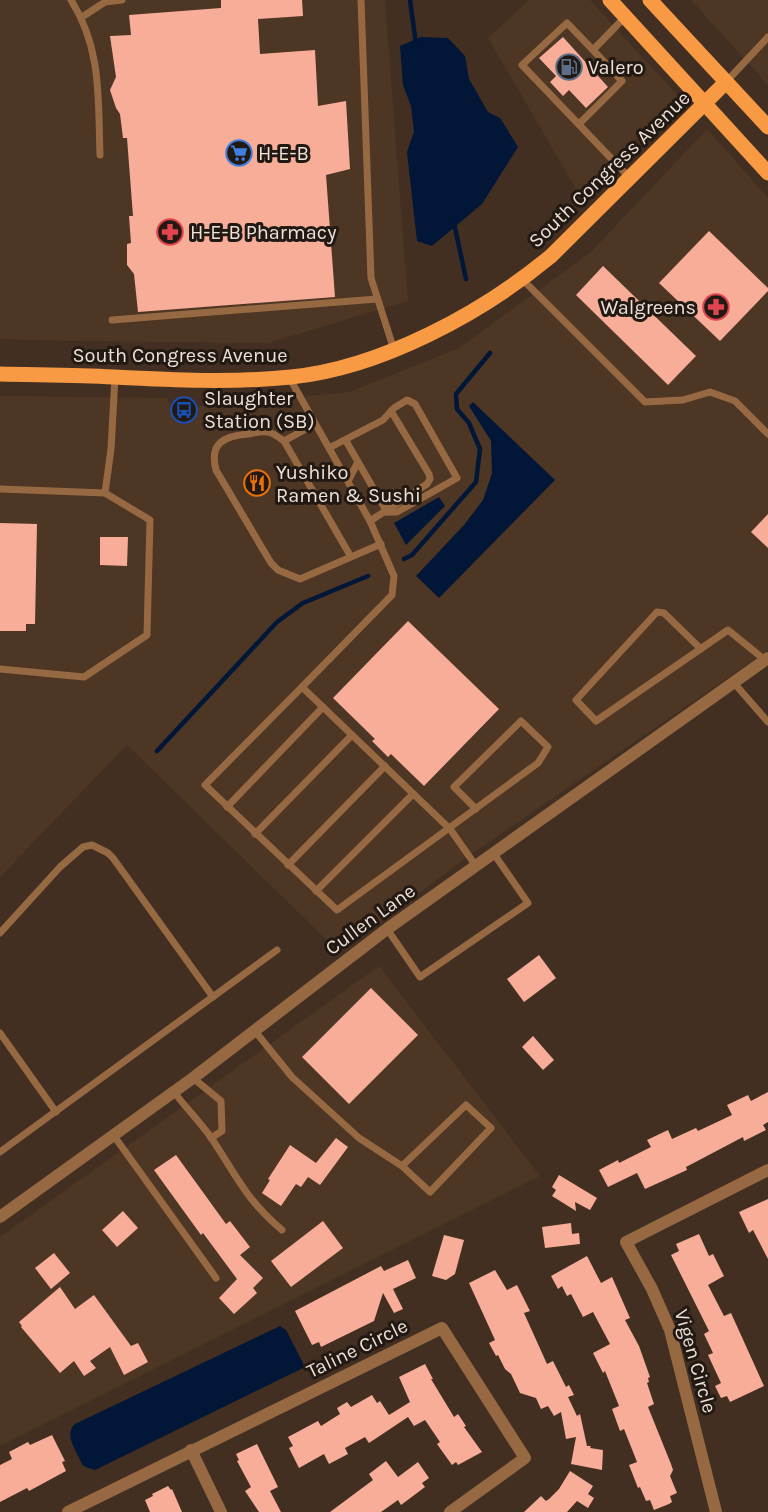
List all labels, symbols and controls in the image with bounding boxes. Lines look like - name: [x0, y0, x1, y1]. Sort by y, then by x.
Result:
- fuel station icon: Valero: [554, 52, 584, 82]
- place label: Valero: [588, 56, 644, 79]
- street label: South Congress Avenue: [524, 86, 695, 252]
- supermarket icon: H-E-B: [224, 138, 254, 168]
- place label: H-E-B: [258, 142, 309, 165]
- pharmacy icon: H-E-B Pharmacy: [155, 217, 185, 247]
- place label: H-E-B Pharmacy: [190, 221, 336, 244]
- pharmacy icon: Walgreens: [701, 292, 731, 322]
- place label: Walgreens: [601, 296, 696, 319]
- street label: South Congress Avenue: [72, 344, 288, 367]
- place label: Slaughter Station (SB): [204, 387, 315, 433]
- bus stop icon: Slaughter Station (SB): [169, 395, 199, 425]
- place label: Yushiko Ramen & Sushi: [276, 461, 421, 507]
- restaurant icon: Yushiko Ramen & Sushi: [242, 468, 272, 498]
- street label: Cullen Lane: [321, 879, 420, 960]
- street label: Vigen Circle: [670, 1306, 721, 1416]
- street label: Taline Circle: [303, 1314, 412, 1383]

